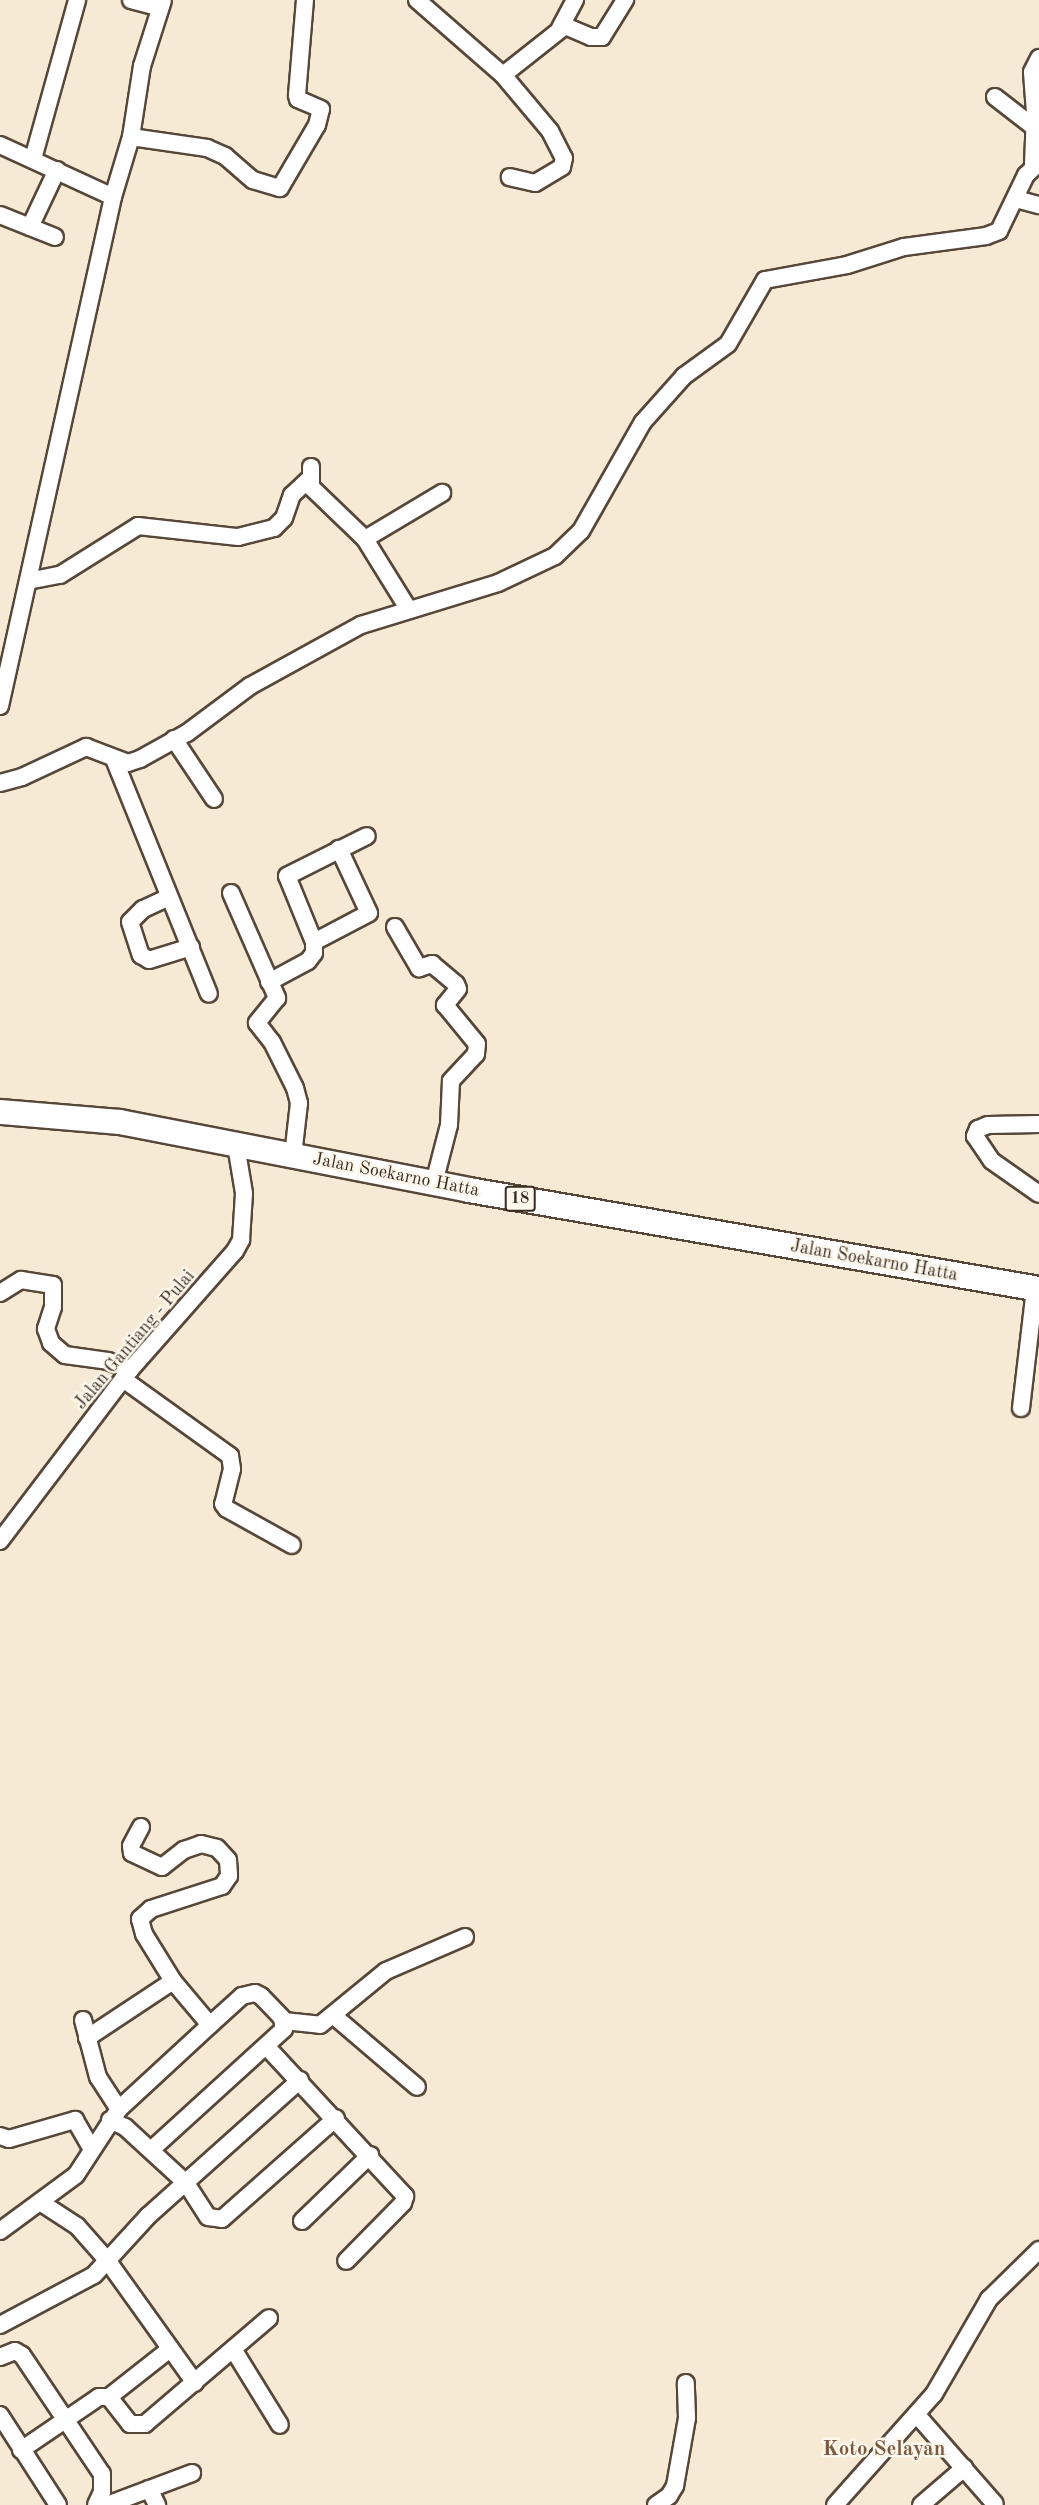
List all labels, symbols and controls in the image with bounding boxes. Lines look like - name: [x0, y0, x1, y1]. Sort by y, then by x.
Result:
- street label: Jalan Soekarno Hatta: [311, 1148, 481, 1202]
- road number: 18: [504, 1186, 536, 1212]
- street label: Jalan Soekarno Hatta: [789, 1236, 959, 1286]
- street label: Jalan Gantiang - Pulai: [70, 1266, 200, 1414]
- district label: Koto Selayan: [823, 2437, 945, 2463]

